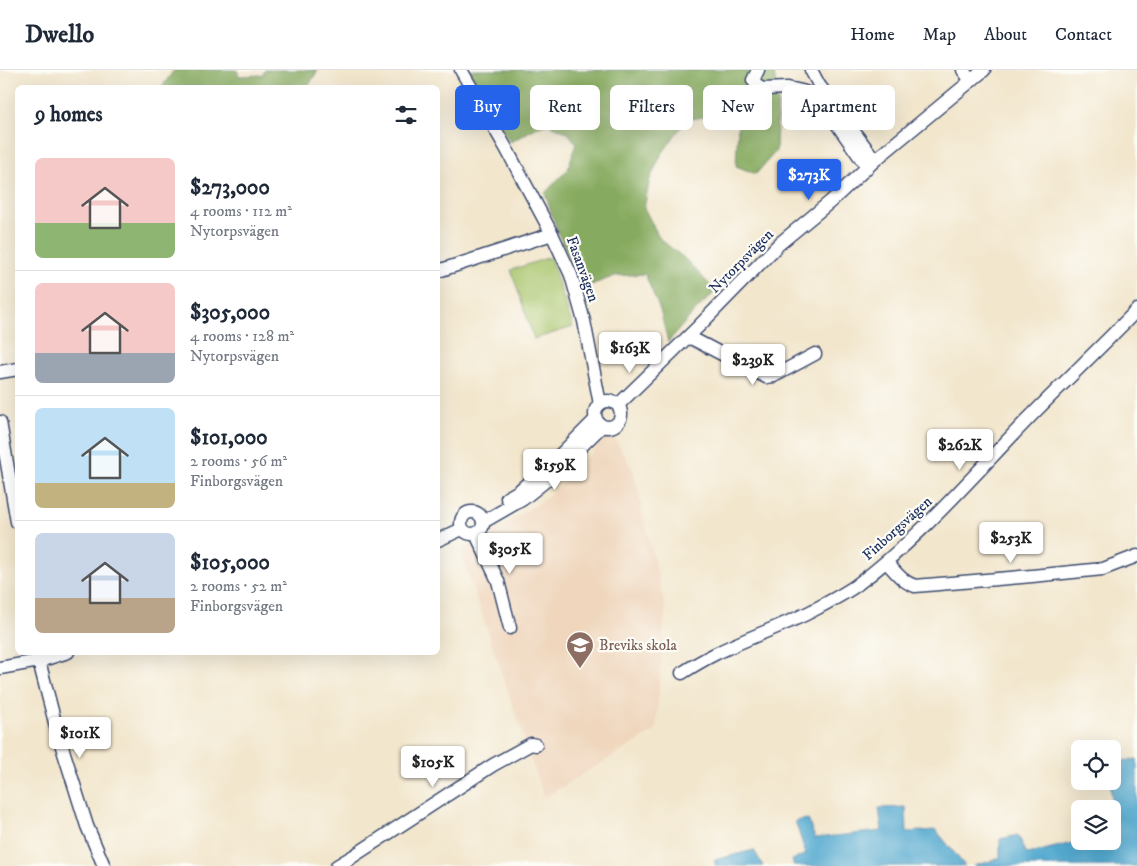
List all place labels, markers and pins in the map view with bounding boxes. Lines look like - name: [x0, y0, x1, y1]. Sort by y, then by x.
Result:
- pin: $273K: [774, 158, 844, 201]
- pin: $163K: [595, 332, 665, 374]
- pin: $239K: [718, 344, 788, 386]
- pin: $262K: [925, 428, 995, 471]
- pin: $159K: [520, 448, 590, 491]
- pin: $253K: [976, 522, 1046, 564]
- pin: $305K: [475, 532, 545, 575]
- school or university icon: Breviks skola: [565, 630, 595, 669]
- place label: Breviks skola: [599, 636, 677, 655]
- pin: $101K: [45, 716, 115, 759]
- pin: $105K: [398, 746, 468, 788]

